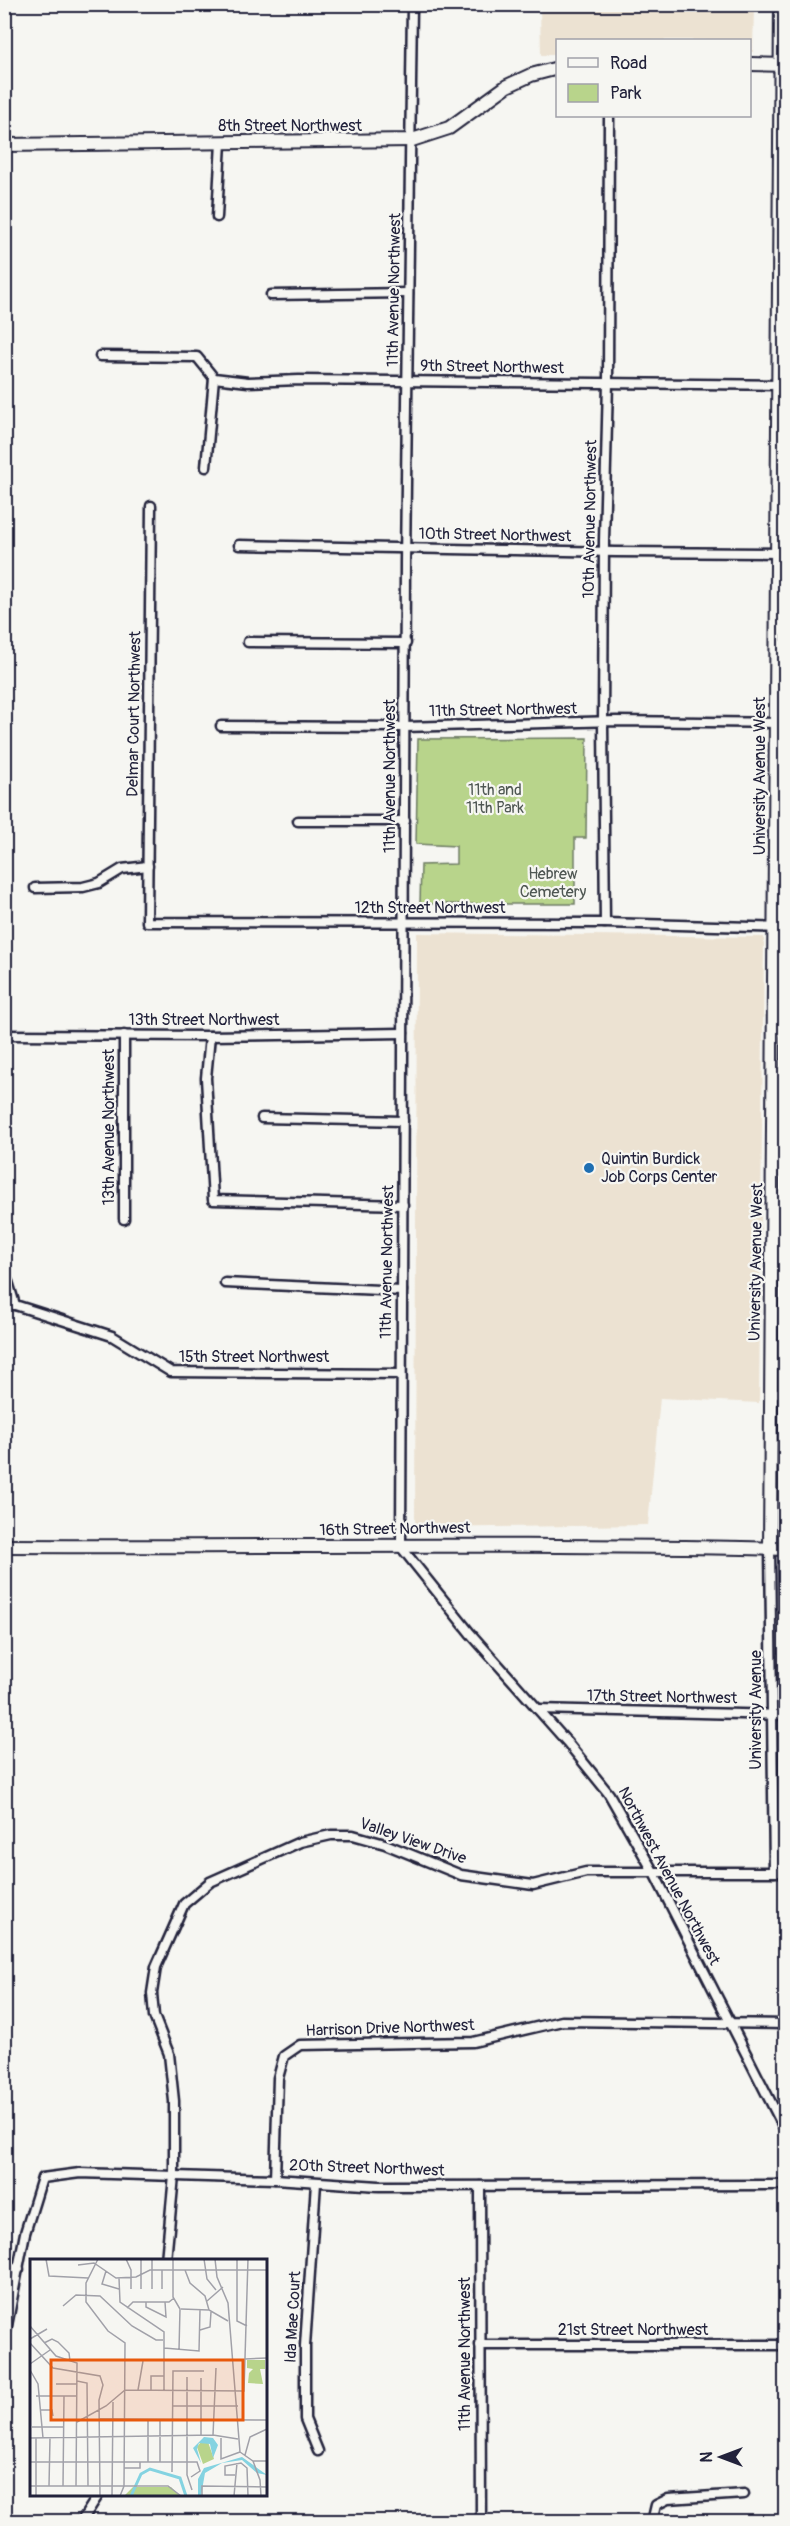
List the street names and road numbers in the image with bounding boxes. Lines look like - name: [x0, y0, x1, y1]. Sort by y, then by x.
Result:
- street label: 8th Street Northwest: [218, 116, 362, 136]
- street label: 11th Avenue Northwest: [383, 212, 405, 367]
- street label: 9th Street Northwest: [420, 356, 565, 378]
- street label: 10th Avenue Northwest: [579, 439, 601, 598]
- street label: 10th Street Northwest: [418, 524, 572, 546]
- street label: Delmar Court Northwest: [123, 630, 145, 797]
- street label: University Avenue West: [750, 696, 770, 855]
- street label: 11th Avenue Northwest: [380, 698, 400, 853]
- street label: 11th Street Northwest: [429, 699, 578, 721]
- street label: 12th Street Northwest: [355, 898, 506, 918]
- street label: 13th Street Northwest: [129, 1010, 280, 1030]
- street label: 13th Avenue Northwest: [99, 1048, 119, 1205]
- street label: University Avenue West: [745, 1182, 767, 1341]
- street label: 11th Avenue Northwest: [376, 1184, 398, 1339]
- street label: 15th Street Northwest: [179, 1347, 330, 1367]
- street label: 16th Street Northwest: [319, 1518, 471, 1540]
- street label: University Avenue: [746, 1650, 766, 1770]
- street label: 17th Street Northwest: [587, 1686, 738, 1708]
- street label: Northwest Avenue Northwest: [613, 1784, 725, 1969]
- street label: Valley View Drive: [357, 1813, 469, 1869]
- street label: Harrison Drive Northwest: [305, 2015, 475, 2041]
- street label: 20th Street Northwest: [289, 2155, 446, 2181]
- street label: Ida Mae Court: [281, 2270, 305, 2364]
- street label: 11th Avenue Northwest: [455, 2276, 475, 2431]
- street label: 21st Street Northwest: [558, 2320, 709, 2340]

